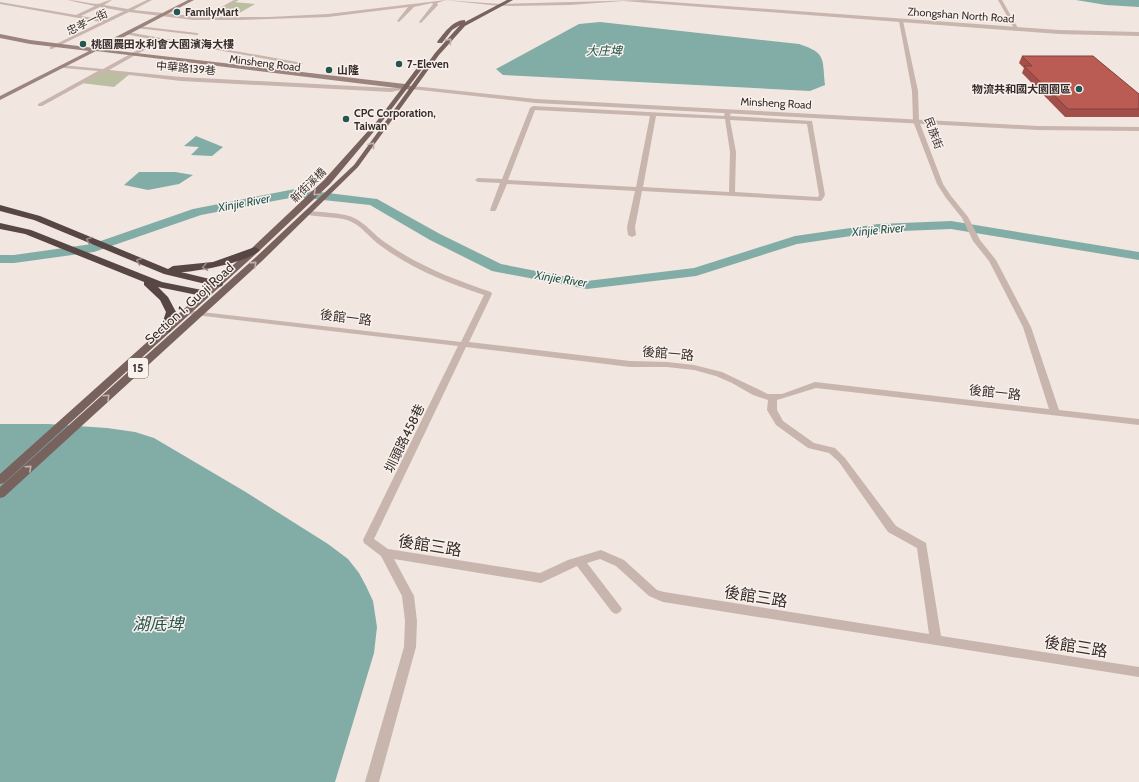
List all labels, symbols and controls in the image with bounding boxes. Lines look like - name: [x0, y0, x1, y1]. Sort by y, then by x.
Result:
- street label: Zhongshan North Road: [907, 4, 1015, 26]
- place label: FamilyMart: [185, 5, 239, 19]
- street label: 忠孝一街: [64, 6, 110, 38]
- marker: FamilyMart: [172, 7, 182, 17]
- place label: 桃園農田水利會大園濱海大樓: [91, 37, 234, 51]
- one-way arrow: [445, 38, 452, 46]
- marker: 桃園農田水利會大園濱海大樓: [78, 39, 88, 49]
- water label: 大庄埤: [586, 43, 624, 58]
- street label: Minsheng Road: [229, 52, 301, 74]
- place label: 7-Eleven: [407, 57, 449, 71]
- street label: 中華路139巷: [156, 58, 216, 78]
- marker: 7-Eleven: [394, 59, 404, 69]
- place label: 山隆: [337, 63, 359, 77]
- marker: 山隆: [324, 65, 334, 75]
- place label: 物流共和國大園園區: [972, 82, 1071, 96]
- marker: 物流共和國大園園區: [1074, 84, 1084, 94]
- street label: Minsheng Road: [740, 94, 812, 112]
- place label: CPC Corporation, Taiwan: [354, 106, 436, 133]
- marker: CPC Corporation, Taiwan: [341, 114, 351, 124]
- street label: 民族街: [922, 115, 946, 151]
- one-way arrow: [367, 142, 374, 149]
- street label: 新街溪橋: [287, 165, 329, 205]
- one-way arrow: [313, 188, 321, 196]
- water label: Xinjie River: [216, 190, 272, 215]
- water label: Xinjie River: [850, 220, 906, 239]
- one-way arrow: [86, 237, 93, 245]
- one-way arrow: [136, 258, 143, 266]
- street label: Section 1, Guoji Road: [141, 259, 237, 348]
- one-way arrow: [249, 261, 256, 268]
- one-way arrow: [202, 262, 208, 271]
- water label: Xinjie River: [533, 267, 589, 290]
- street label: 後館一路: [319, 306, 373, 328]
- street label: 後館一路: [641, 343, 695, 363]
- road number: 15: [128, 358, 148, 378]
- street label: 後館一路: [968, 381, 1022, 403]
- one-way arrow: [102, 394, 110, 401]
- street label: 圳頭路458巷: [380, 401, 428, 475]
- one-way arrow: [24, 465, 32, 473]
- street label: 後館三路: [397, 531, 463, 560]
- street label: 後館三路: [723, 582, 789, 611]
- water label: 湖底埤: [133, 614, 185, 634]
- street label: 後館三路: [1043, 632, 1109, 661]

